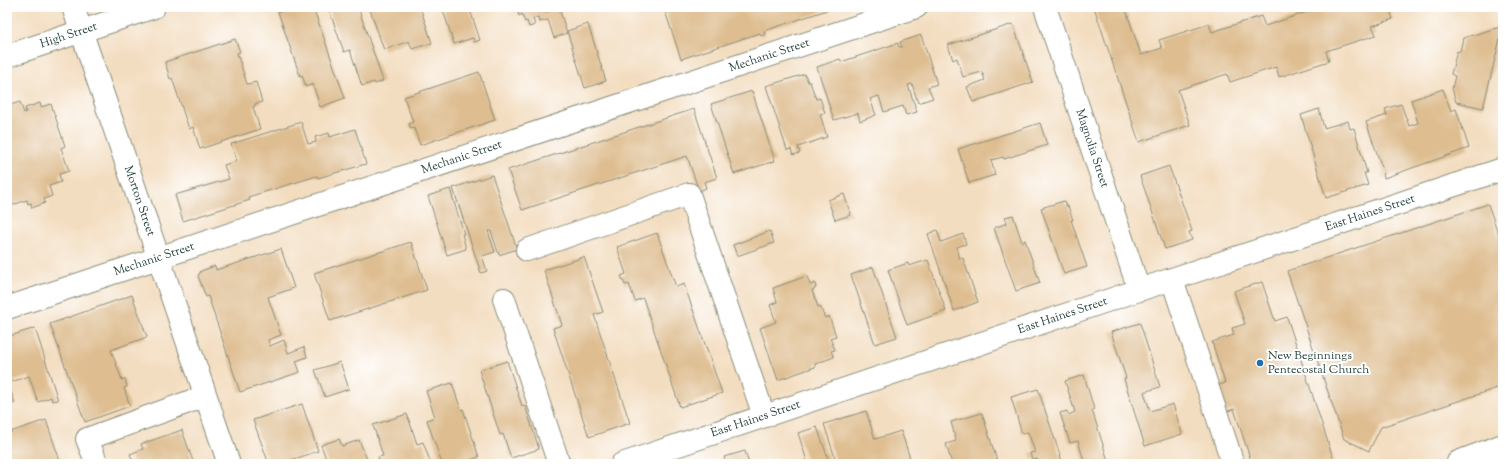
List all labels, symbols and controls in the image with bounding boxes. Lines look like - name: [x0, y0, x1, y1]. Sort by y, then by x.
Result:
- street label: High Street: [38, 18, 100, 53]
- street label: Mechanic Street: [727, 34, 812, 77]
- street label: Magnolia Street: [1071, 107, 1113, 190]
- street label: Mechanic Street: [419, 136, 504, 179]
- street label: Morton Street: [119, 163, 160, 239]
- street label: East Haines Street: [1323, 190, 1417, 236]
- street label: Mechanic Street: [111, 238, 197, 281]
- street label: East Haines Street: [1016, 292, 1110, 339]
- place label: New Beginnings Pentecostal Church: [1268, 347, 1369, 379]
- marker: New Beginnings Pentecostal Church: [1255, 358, 1265, 368]
- street label: East Haines Street: [708, 396, 803, 442]

